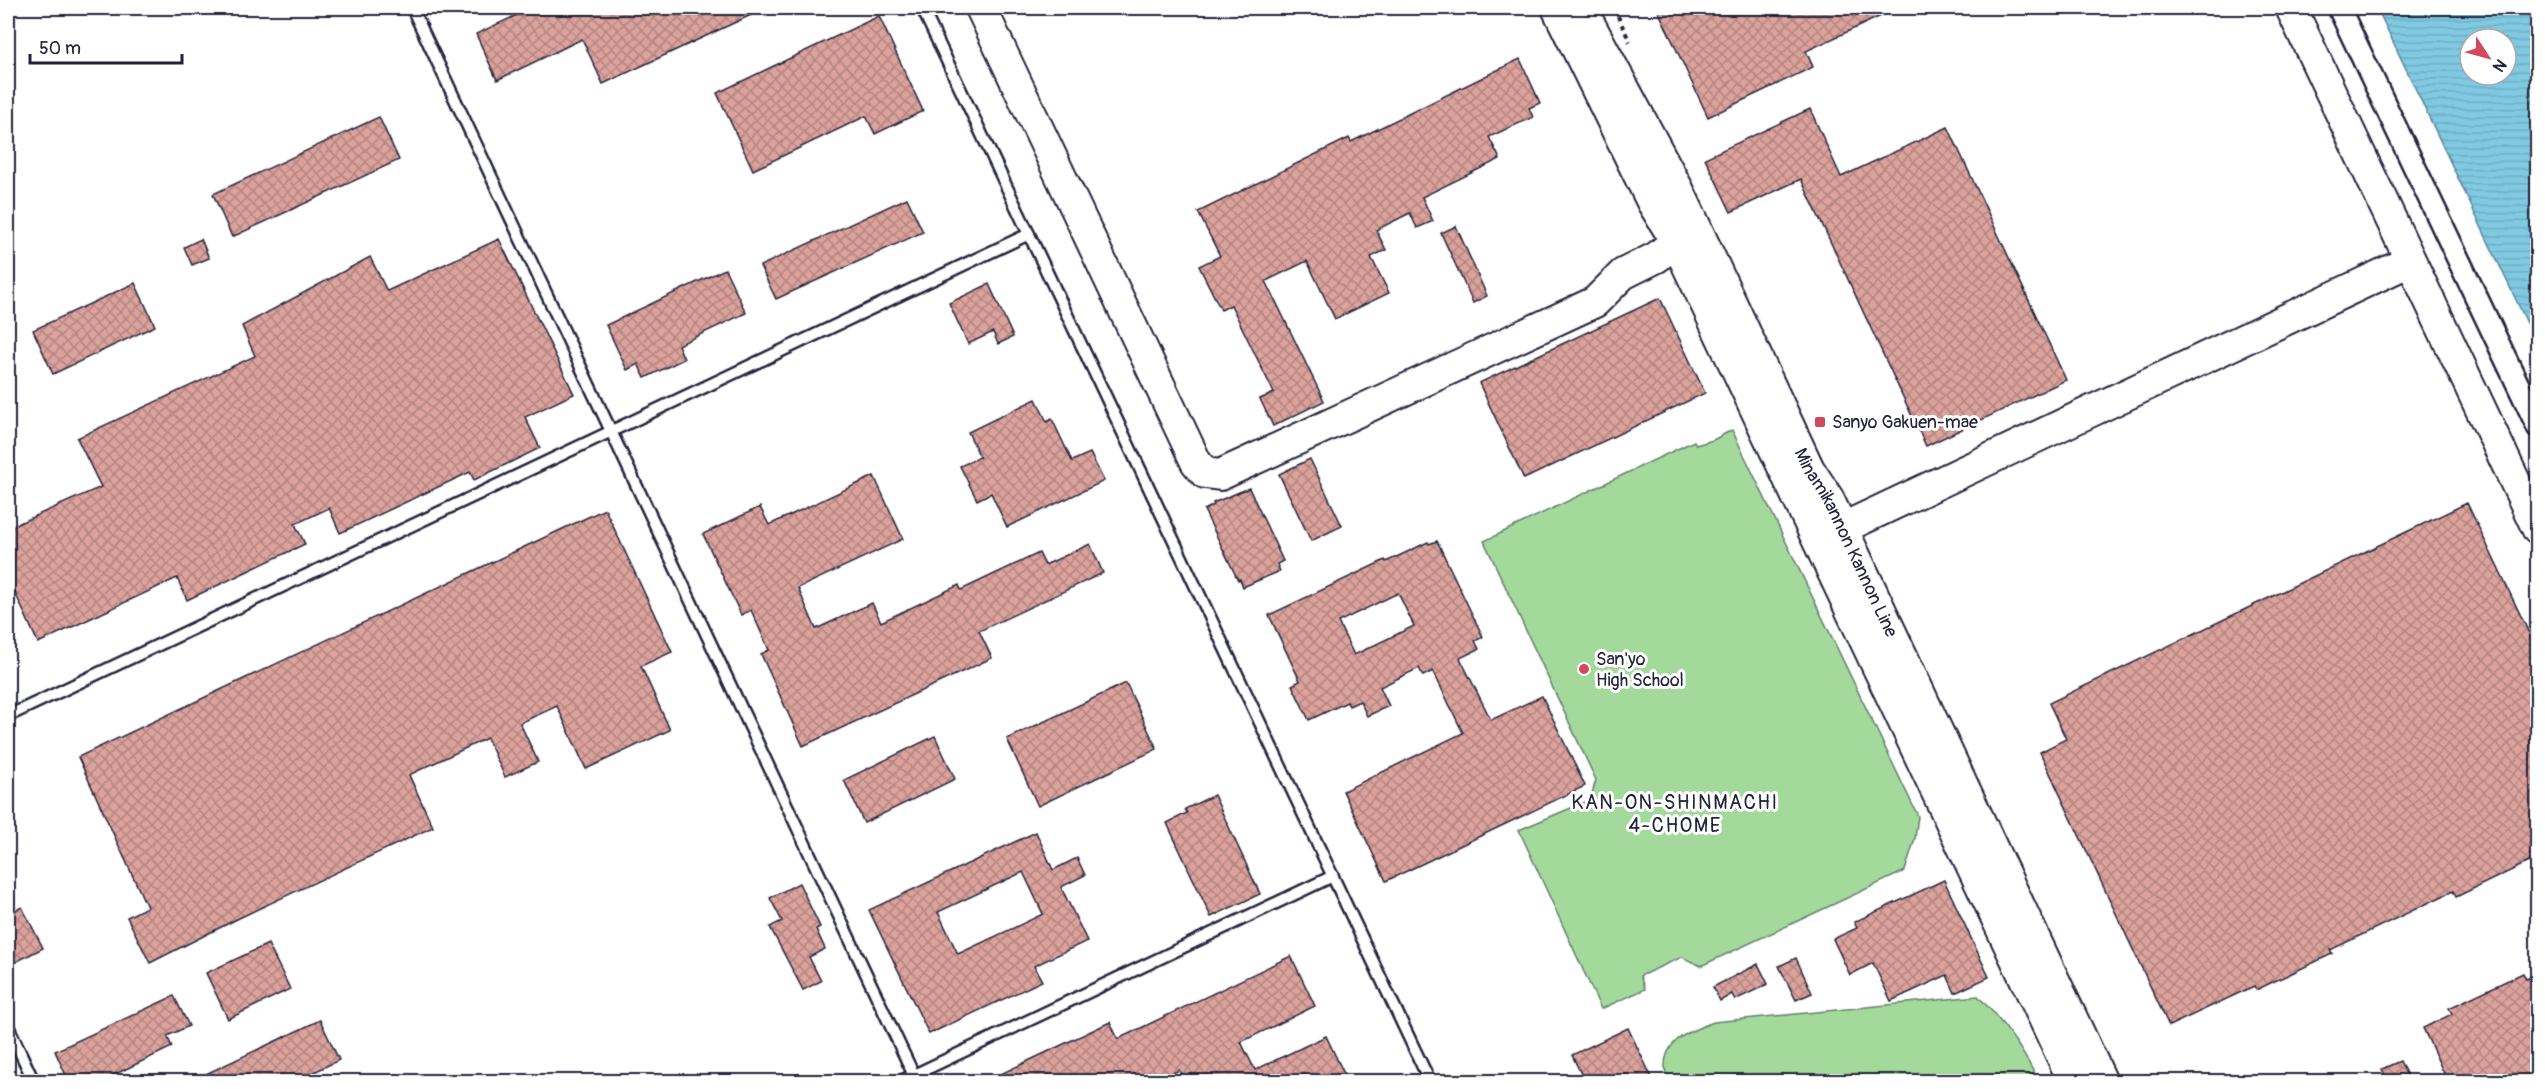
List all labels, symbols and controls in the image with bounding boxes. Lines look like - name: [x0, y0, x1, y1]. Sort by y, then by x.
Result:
- scale bar: [30, 27, 182, 65]
- north arrow: [2458, 27, 2518, 87]
- text: 50 m: [39, 37, 81, 60]
- text: N: [2488, 55, 2511, 76]
- place label: Sanyo Gakuen-mae: [1832, 411, 1978, 434]
- marker: Sanyo Gakuen-mae: [1813, 415, 1827, 429]
- street label: Minamikannon Kannon Line: [1789, 444, 1903, 641]
- place label: San'yo High School: [1596, 648, 1684, 692]
- marker: San'yo High School: [1577, 662, 1591, 676]
- district label: KAN-ON-SHINMACHI 4-CHOME: [1571, 790, 1779, 838]

